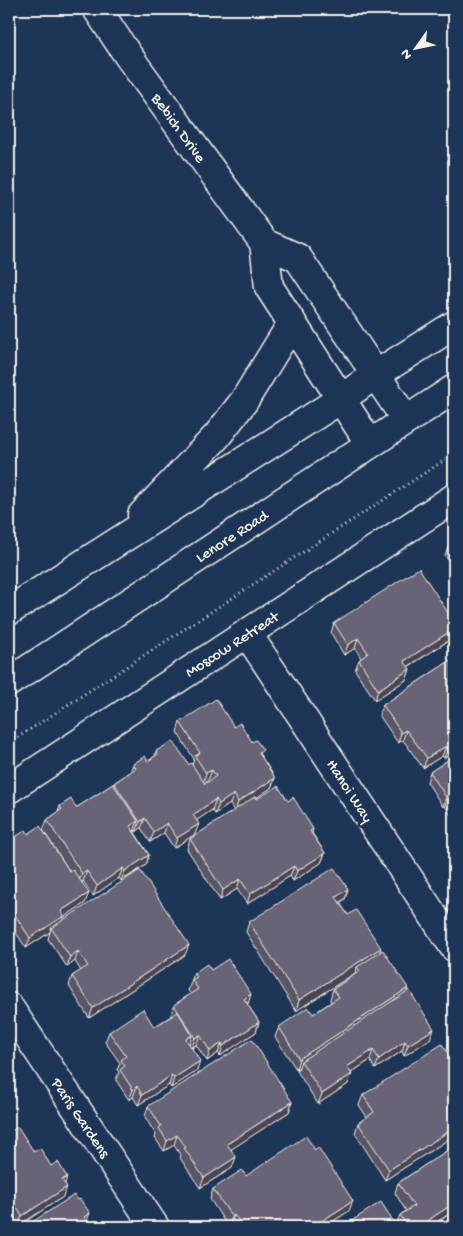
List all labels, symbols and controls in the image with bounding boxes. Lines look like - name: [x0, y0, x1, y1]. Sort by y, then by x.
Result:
- north arrow: [390, 22, 440, 72]
- text: N: [398, 45, 417, 62]
- street label: Bebich Drive: [145, 90, 209, 168]
- street label: Lenore Road: [193, 507, 274, 568]
- street label: Moscow Retreat: [183, 608, 284, 683]
- street label: Hanoi Way: [321, 757, 376, 827]
- street label: Paris Gardens: [45, 1075, 113, 1163]

